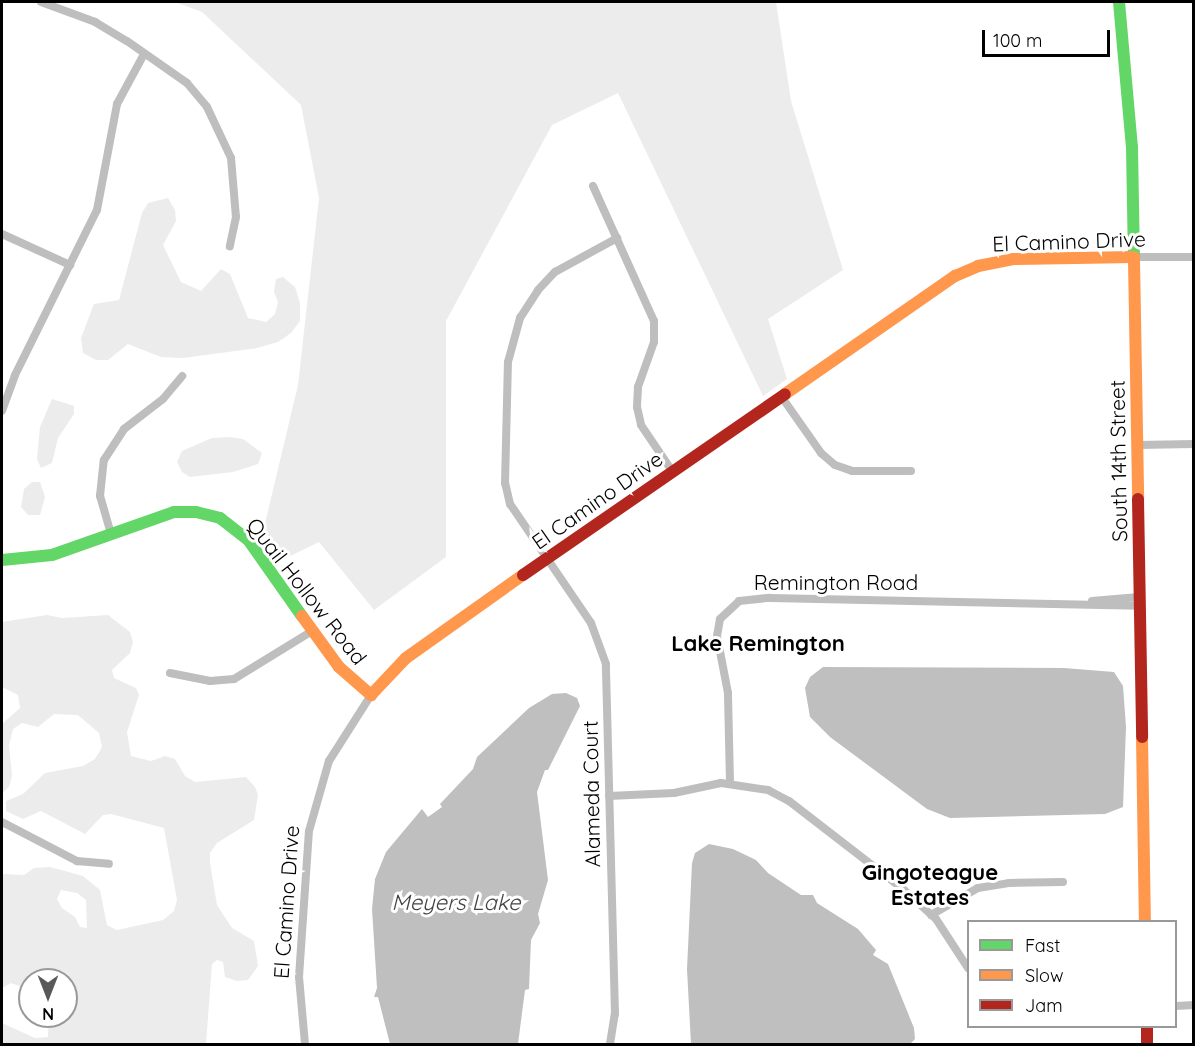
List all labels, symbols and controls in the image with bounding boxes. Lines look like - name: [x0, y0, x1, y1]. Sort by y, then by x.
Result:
- scale bar: [985, 18, 1112, 56]
- text: 100 m: [993, 29, 1042, 52]
- street label: El Camino Drive: [992, 226, 1146, 256]
- street label: South 14th Street: [1104, 380, 1132, 542]
- street label: El Camino Drive: [527, 446, 667, 554]
- street label: Quail Hollow Road: [242, 512, 372, 670]
- street label: Remington Road: [754, 569, 918, 595]
- district label: Lake Remington: [671, 631, 845, 657]
- street label: Alameda Court: [577, 720, 605, 868]
- street label: El Camino Drive: [268, 824, 304, 980]
- district label: Gingoteague Estates: [862, 859, 998, 910]
- water label: Meyers Lake: [392, 890, 520, 916]
- legend: [967, 920, 1177, 1028]
- text: Fast: [1025, 934, 1060, 957]
- text: Slow: [1025, 964, 1063, 987]
- north arrow: [18, 968, 78, 1028]
- text: Jam: [1025, 994, 1063, 1017]
- text: N: [42, 1004, 54, 1024]

